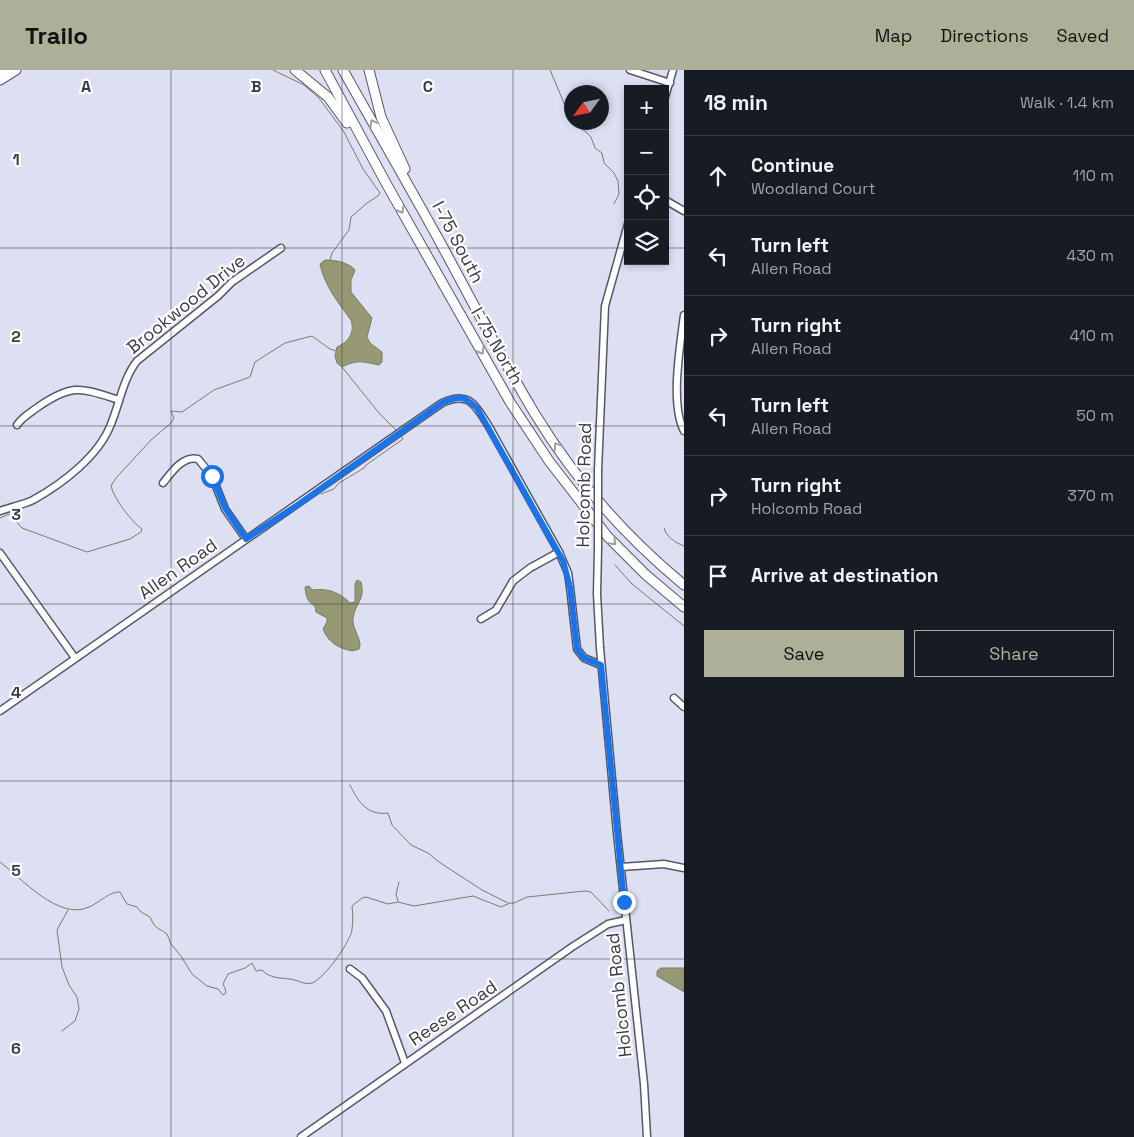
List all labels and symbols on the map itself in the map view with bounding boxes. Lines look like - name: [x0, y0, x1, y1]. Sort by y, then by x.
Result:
- text: A: [81, 76, 91, 97]
- text: B: [251, 76, 261, 97]
- text: C: [423, 76, 433, 97]
- north arrow: [564, 85, 609, 130]
- one-way arrow: [369, 119, 379, 128]
- text: 1: [12, 149, 20, 170]
- street label: I-75 South: [427, 197, 490, 287]
- one-way arrow: [395, 204, 405, 213]
- street label: Brookwood Drive: [122, 249, 250, 359]
- street label: I-75 North: [466, 303, 529, 389]
- text: 2: [11, 326, 21, 347]
- one-way arrow: [475, 346, 485, 355]
- street label: Holcomb Road: [571, 422, 596, 548]
- one-way arrow: [554, 442, 563, 452]
- route start: [201, 465, 224, 488]
- text: 3: [11, 504, 21, 525]
- street label: Allen Road: [134, 533, 221, 604]
- one-way arrow: [607, 536, 616, 545]
- text: 4: [11, 682, 21, 703]
- text: 5: [11, 860, 21, 881]
- route end: [613, 891, 636, 914]
- street label: Holcomb Road: [601, 932, 636, 1058]
- street label: Reese Road: [404, 975, 501, 1051]
- text: 6: [11, 1038, 21, 1059]

